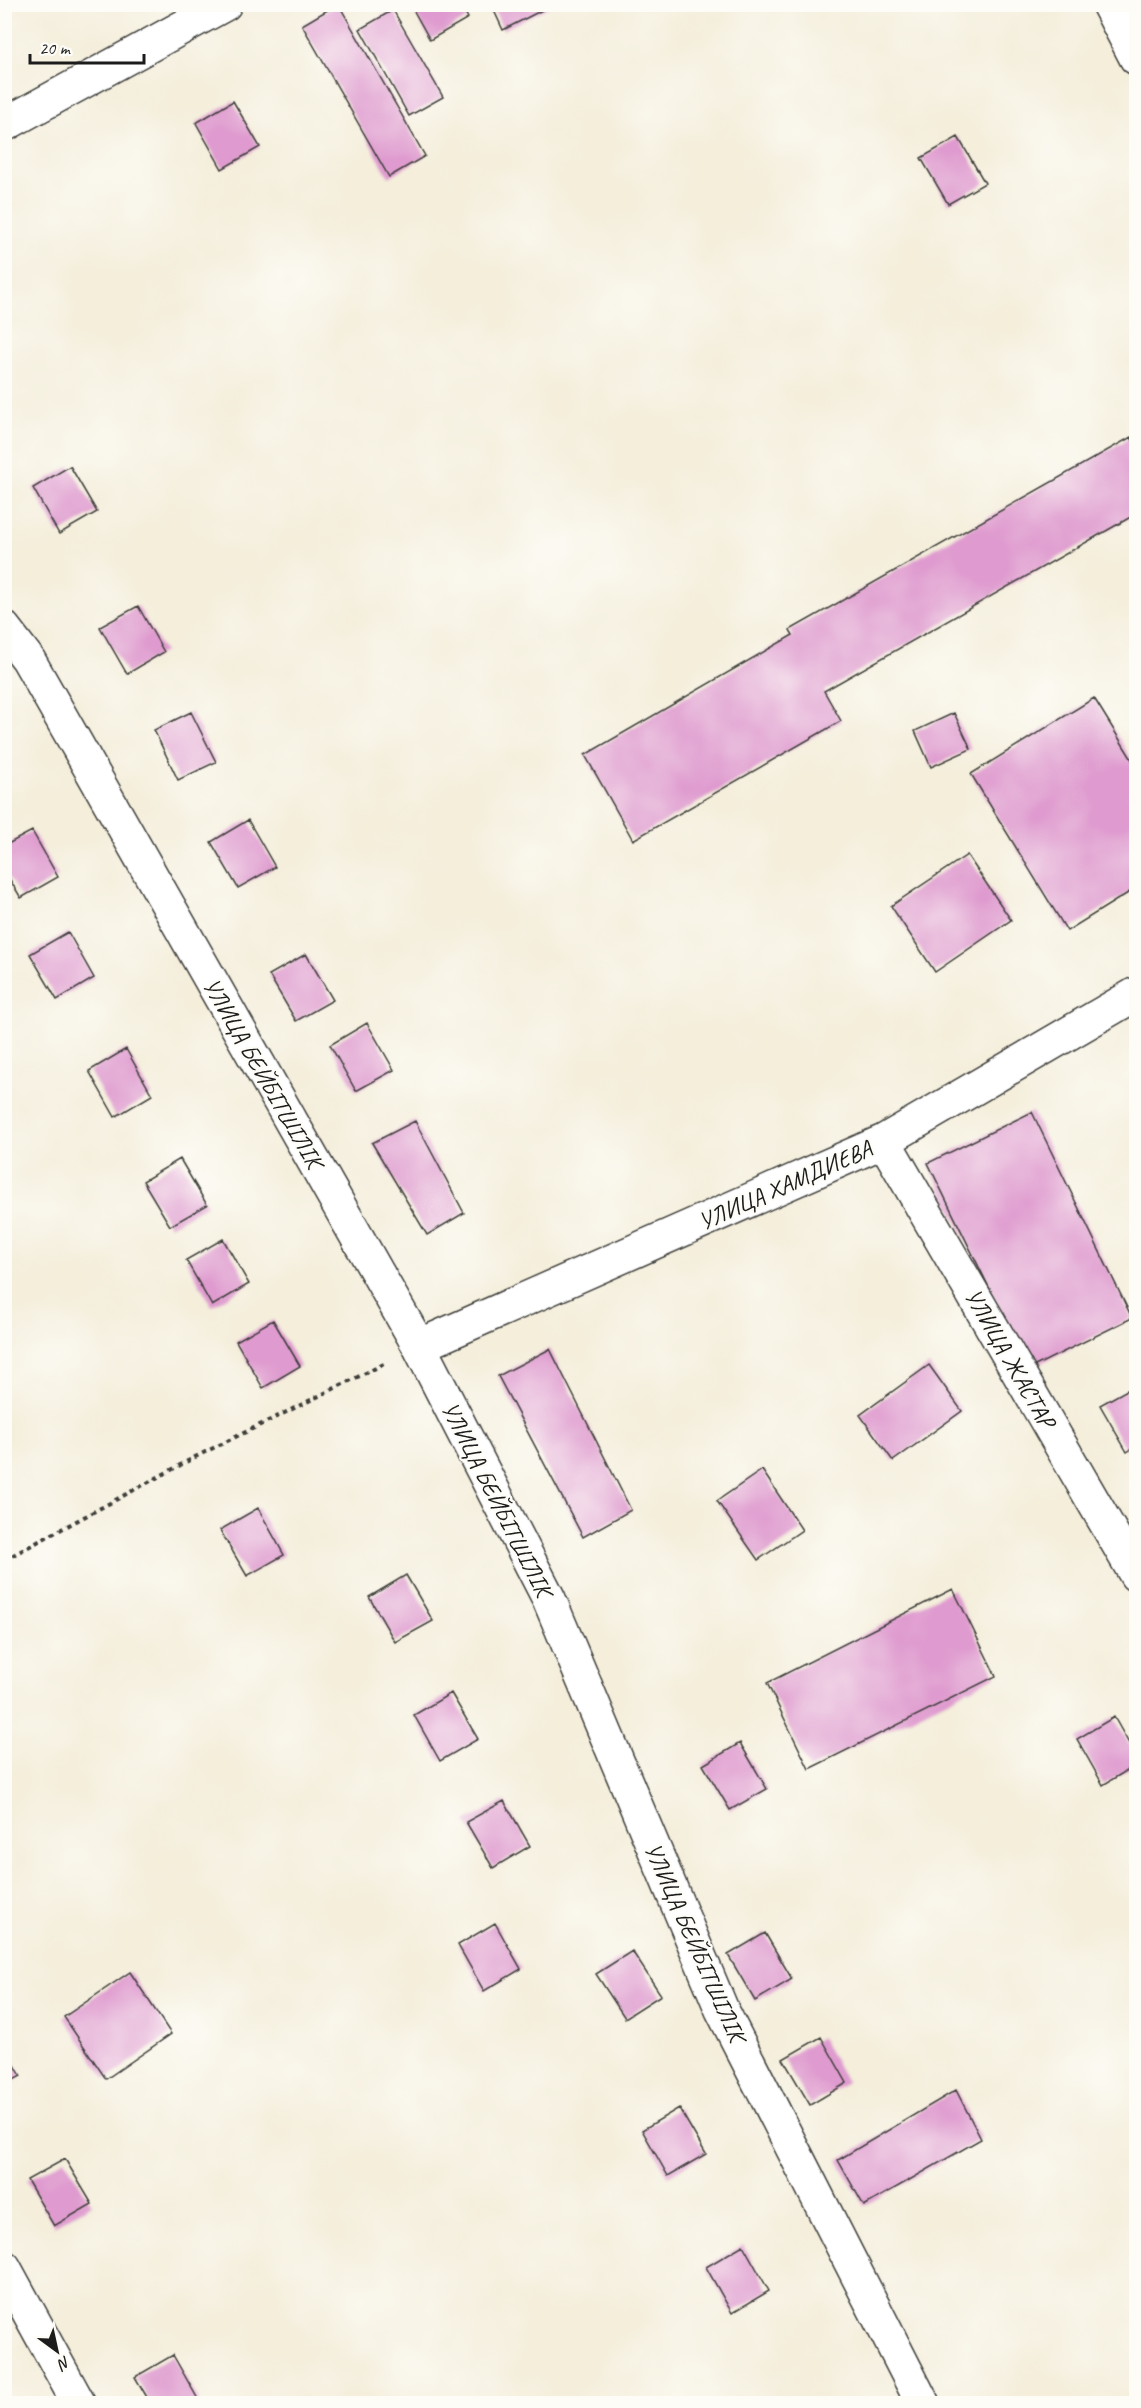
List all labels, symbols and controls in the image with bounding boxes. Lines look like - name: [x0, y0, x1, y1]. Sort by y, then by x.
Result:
- scale bar: [30, 27, 144, 65]
- text: 20 m: [39, 37, 72, 59]
- street label: УЛИЦА БЕЙБІТШІЛІК: [196, 973, 332, 1178]
- street label: УЛИЦА ХАМДИЕВА: [694, 1133, 877, 1237]
- street label: УЛИЦА ЖАСТАР: [958, 1283, 1064, 1436]
- street label: УЛИЦА БЕЙБІТШІЛІК: [435, 1397, 561, 1606]
- street label: УЛИЦА БЕЙБІТШІЛІК: [638, 1838, 754, 2051]
- north arrow: [27, 2321, 87, 2381]
- text: N: [52, 2352, 74, 2376]

